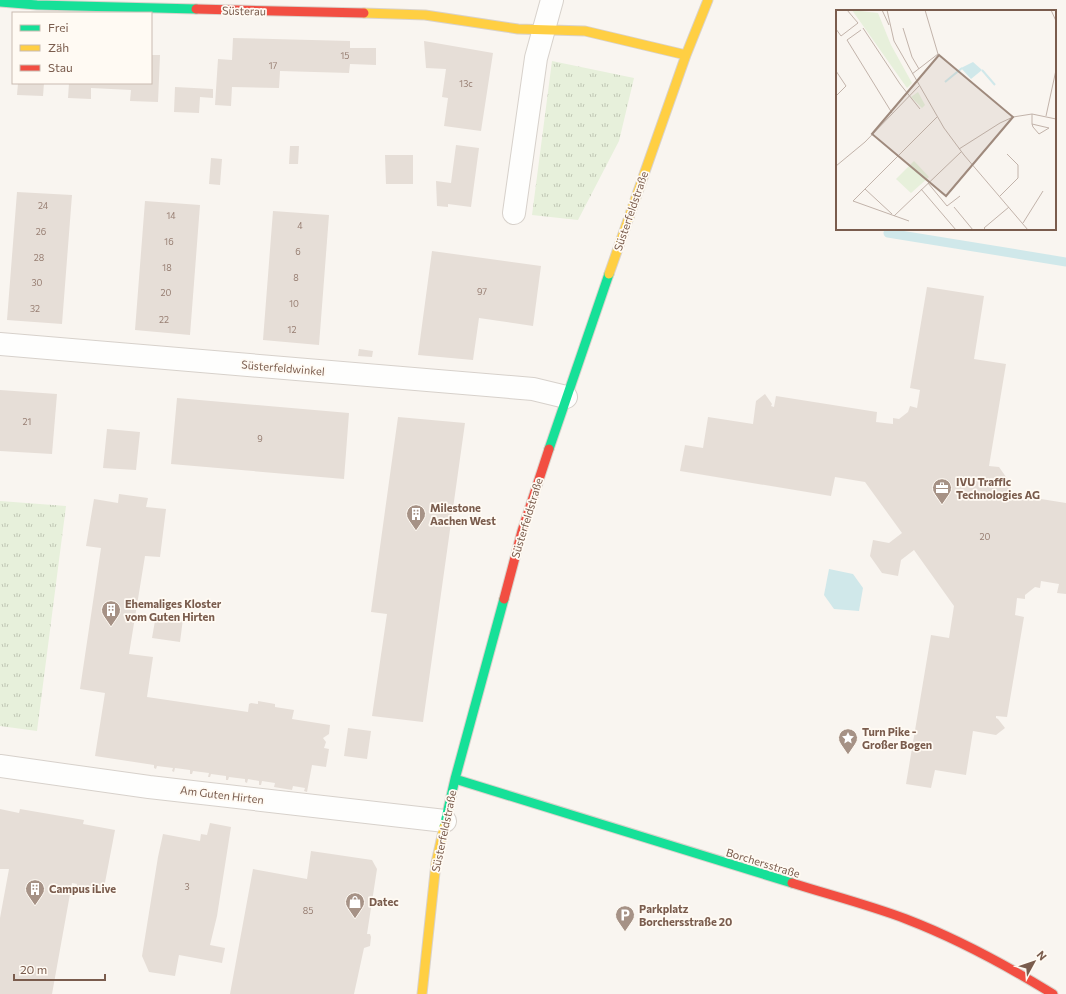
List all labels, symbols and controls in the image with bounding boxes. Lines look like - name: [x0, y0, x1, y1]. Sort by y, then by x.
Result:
- street label: Süsterau: [222, 4, 266, 17]
- inset map: [836, 10, 1056, 230]
- legend: [12, 12, 152, 84]
- text: Frei: [48, 20, 69, 34]
- text: Zäh: [48, 40, 69, 54]
- house number: 15: [340, 50, 350, 61]
- text: Stau: [48, 60, 73, 74]
- house number: 17: [269, 60, 278, 71]
- house number: 13c: [459, 78, 473, 89]
- street label: Süsterfeldstraße: [611, 169, 650, 252]
- house number: 24: [38, 200, 49, 211]
- house number: 14: [166, 210, 176, 221]
- house number: 4: [297, 220, 303, 231]
- house number: 26: [36, 226, 46, 237]
- house number: 16: [164, 236, 174, 247]
- house number: 6: [295, 246, 301, 257]
- house number: 28: [34, 252, 44, 263]
- house number: 18: [162, 262, 172, 273]
- house number: 8: [293, 272, 299, 283]
- house number: 30: [31, 277, 43, 288]
- house number: 97: [477, 286, 487, 297]
- house number: 20: [161, 287, 172, 298]
- house number: 10: [289, 298, 299, 309]
- house number: 32: [30, 303, 40, 314]
- house number: 22: [159, 314, 169, 325]
- house number: 12: [288, 324, 296, 335]
- street label: Süsterfeldwinkel: [241, 357, 325, 378]
- house number: 21: [23, 416, 31, 427]
- house number: 9: [257, 433, 263, 444]
- place label: IVU Traffic Technologies AG: [956, 475, 1040, 501]
- street label: Süsterfeldstraße: [508, 476, 545, 560]
- office icon: IVU Traffic Technologies AG: [931, 477, 953, 505]
- place label: Milestone Aachen West: [430, 501, 496, 527]
- building icon: Milestone Aachen West: [405, 503, 427, 531]
- house number: 20: [980, 531, 991, 542]
- place label: Ehemaliges Kloster vom Guten Hirten: [125, 597, 222, 623]
- building icon: Ehemaliges Kloster vom Guten Hirten: [100, 599, 122, 627]
- place label: Turn Pike - Großer Bogen: [862, 725, 932, 751]
- place icon: Turn Pike - Großer Bogen: [837, 727, 859, 755]
- street label: Am Guten Hirten: [180, 783, 265, 806]
- street label: Süsterfeldstraße: [429, 789, 459, 873]
- street label: Borchersstraße: [725, 845, 802, 880]
- building icon: Campus iLive: [24, 878, 46, 906]
- house number: 3: [184, 881, 190, 892]
- place label: Campus iLive: [49, 882, 116, 895]
- shop icon: Datec: [344, 891, 366, 919]
- place label: Datec: [369, 895, 399, 908]
- place label: Parkplatz Borchersstraße 20: [639, 902, 732, 928]
- parking icon: Parkplatz Borchersstraße 20: [614, 904, 636, 932]
- house number: 85: [303, 905, 313, 916]
- north arrow: [1014, 942, 1054, 982]
- text: N: [1034, 948, 1050, 963]
- scale bar: [14, 956, 105, 982]
- text: 20 m: [20, 962, 47, 976]

